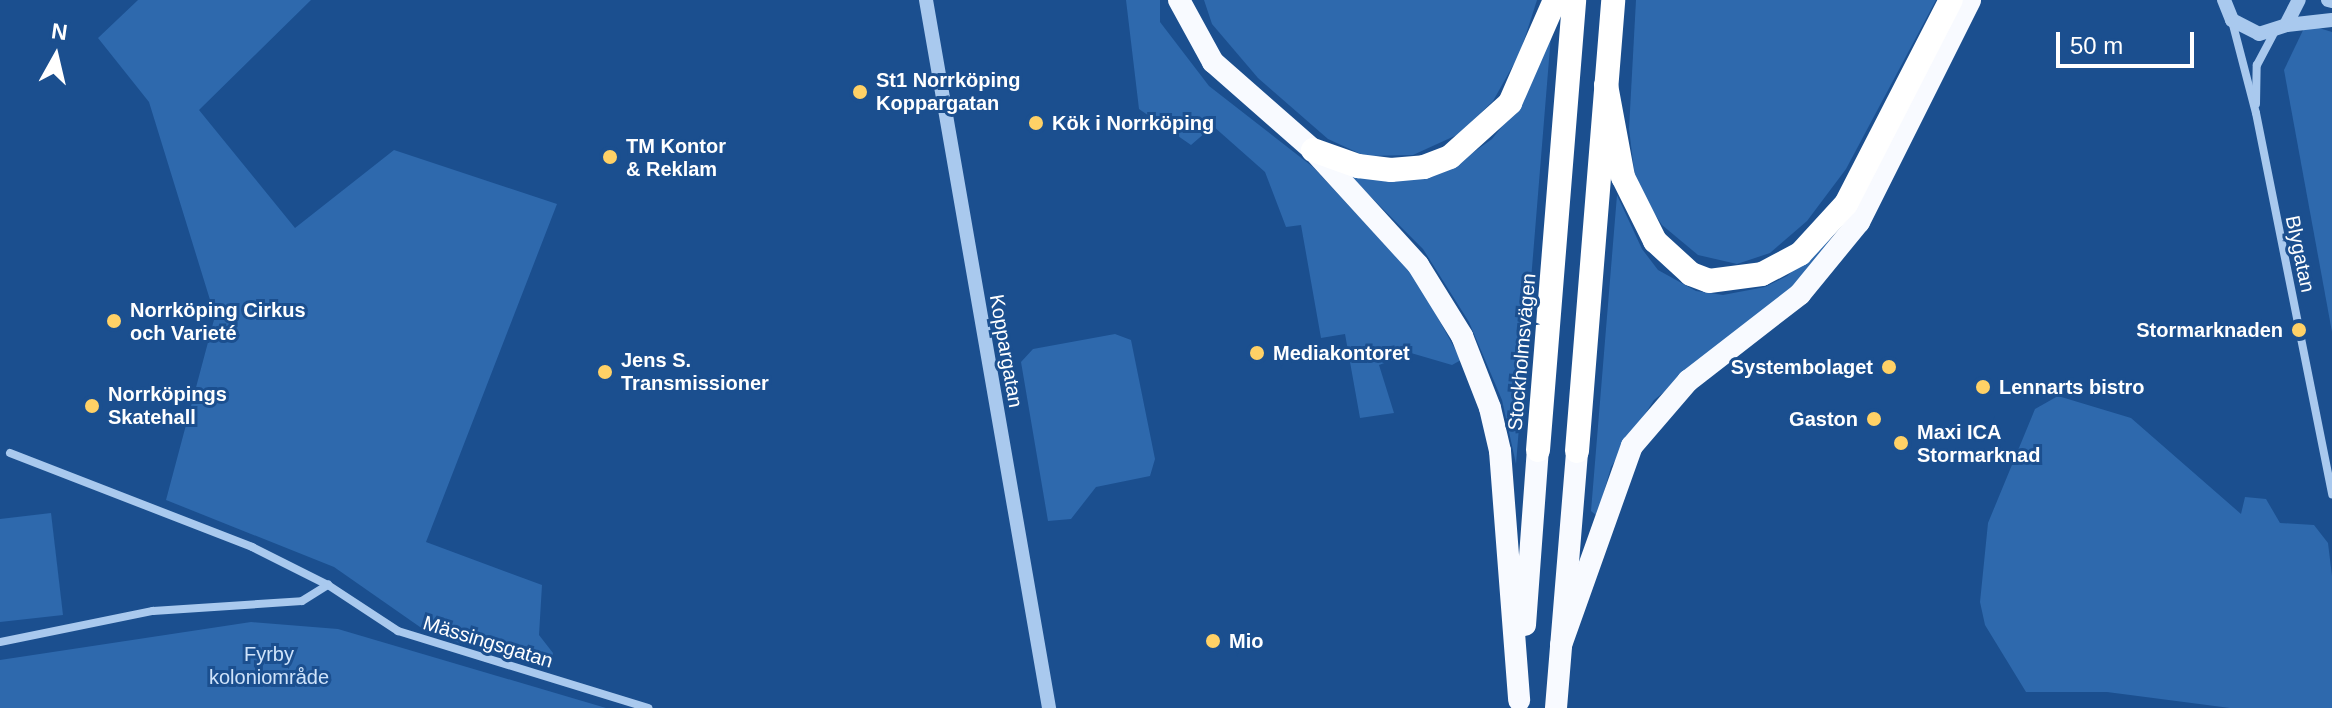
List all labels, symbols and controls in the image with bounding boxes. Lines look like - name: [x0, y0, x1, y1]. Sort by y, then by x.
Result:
- north arrow: [16, 16, 96, 96]
- scale bar: [2060, 16, 2198, 66]
- text: N: [50, 18, 69, 45]
- text: 50 m: [2070, 32, 2123, 59]
- place label: St1 Norrköping Koppargatan: [876, 68, 1020, 115]
- marker: St1 Norrköping Koppargatan: [851, 83, 869, 101]
- place label: Kök i Norrköping: [1052, 111, 1214, 135]
- marker: Kök i Norrköping: [1027, 114, 1045, 132]
- place label: TM Kontor & Reklam: [626, 134, 726, 181]
- marker: TM Kontor & Reklam: [601, 148, 619, 166]
- street label: Blygatan: [2280, 213, 2320, 295]
- street label: Stockholmsvägen: [1503, 272, 1541, 432]
- street label: Koppargatan: [984, 293, 1028, 409]
- place label: Norrköping Cirkus och Varieté: [130, 298, 306, 345]
- marker: Norrköping Cirkus och Varieté: [105, 312, 123, 330]
- place label: Stormarknaden: [2136, 318, 2283, 342]
- marker: Stormarknaden: [2290, 321, 2308, 339]
- place label: Mediakontoret: [1273, 341, 1410, 365]
- marker: Mediakontoret: [1248, 344, 1266, 362]
- place label: Jens S. Transmissioner: [621, 348, 769, 395]
- place label: Systembolaget: [1731, 355, 1873, 379]
- marker: Systembolaget: [1880, 358, 1898, 376]
- marker: Jens S. Transmissioner: [596, 363, 614, 381]
- place label: Lennarts bistro: [1999, 375, 2145, 399]
- marker: Lennarts bistro: [1974, 378, 1992, 396]
- place label: Norrköpings Skatehall: [108, 382, 227, 429]
- marker: Norrköpings Skatehall: [83, 397, 101, 415]
- place label: Gaston: [1789, 407, 1858, 431]
- marker: Gaston: [1865, 410, 1883, 428]
- place label: Maxi ICA Stormarknad: [1917, 420, 2040, 467]
- marker: Maxi ICA Stormarknad: [1892, 434, 1910, 452]
- street label: Mässingsgatan: [420, 611, 556, 673]
- place label: Mio: [1229, 629, 1263, 653]
- marker: Mio: [1204, 632, 1222, 650]
- park label: Fyrby koloniområde: [209, 643, 329, 690]

